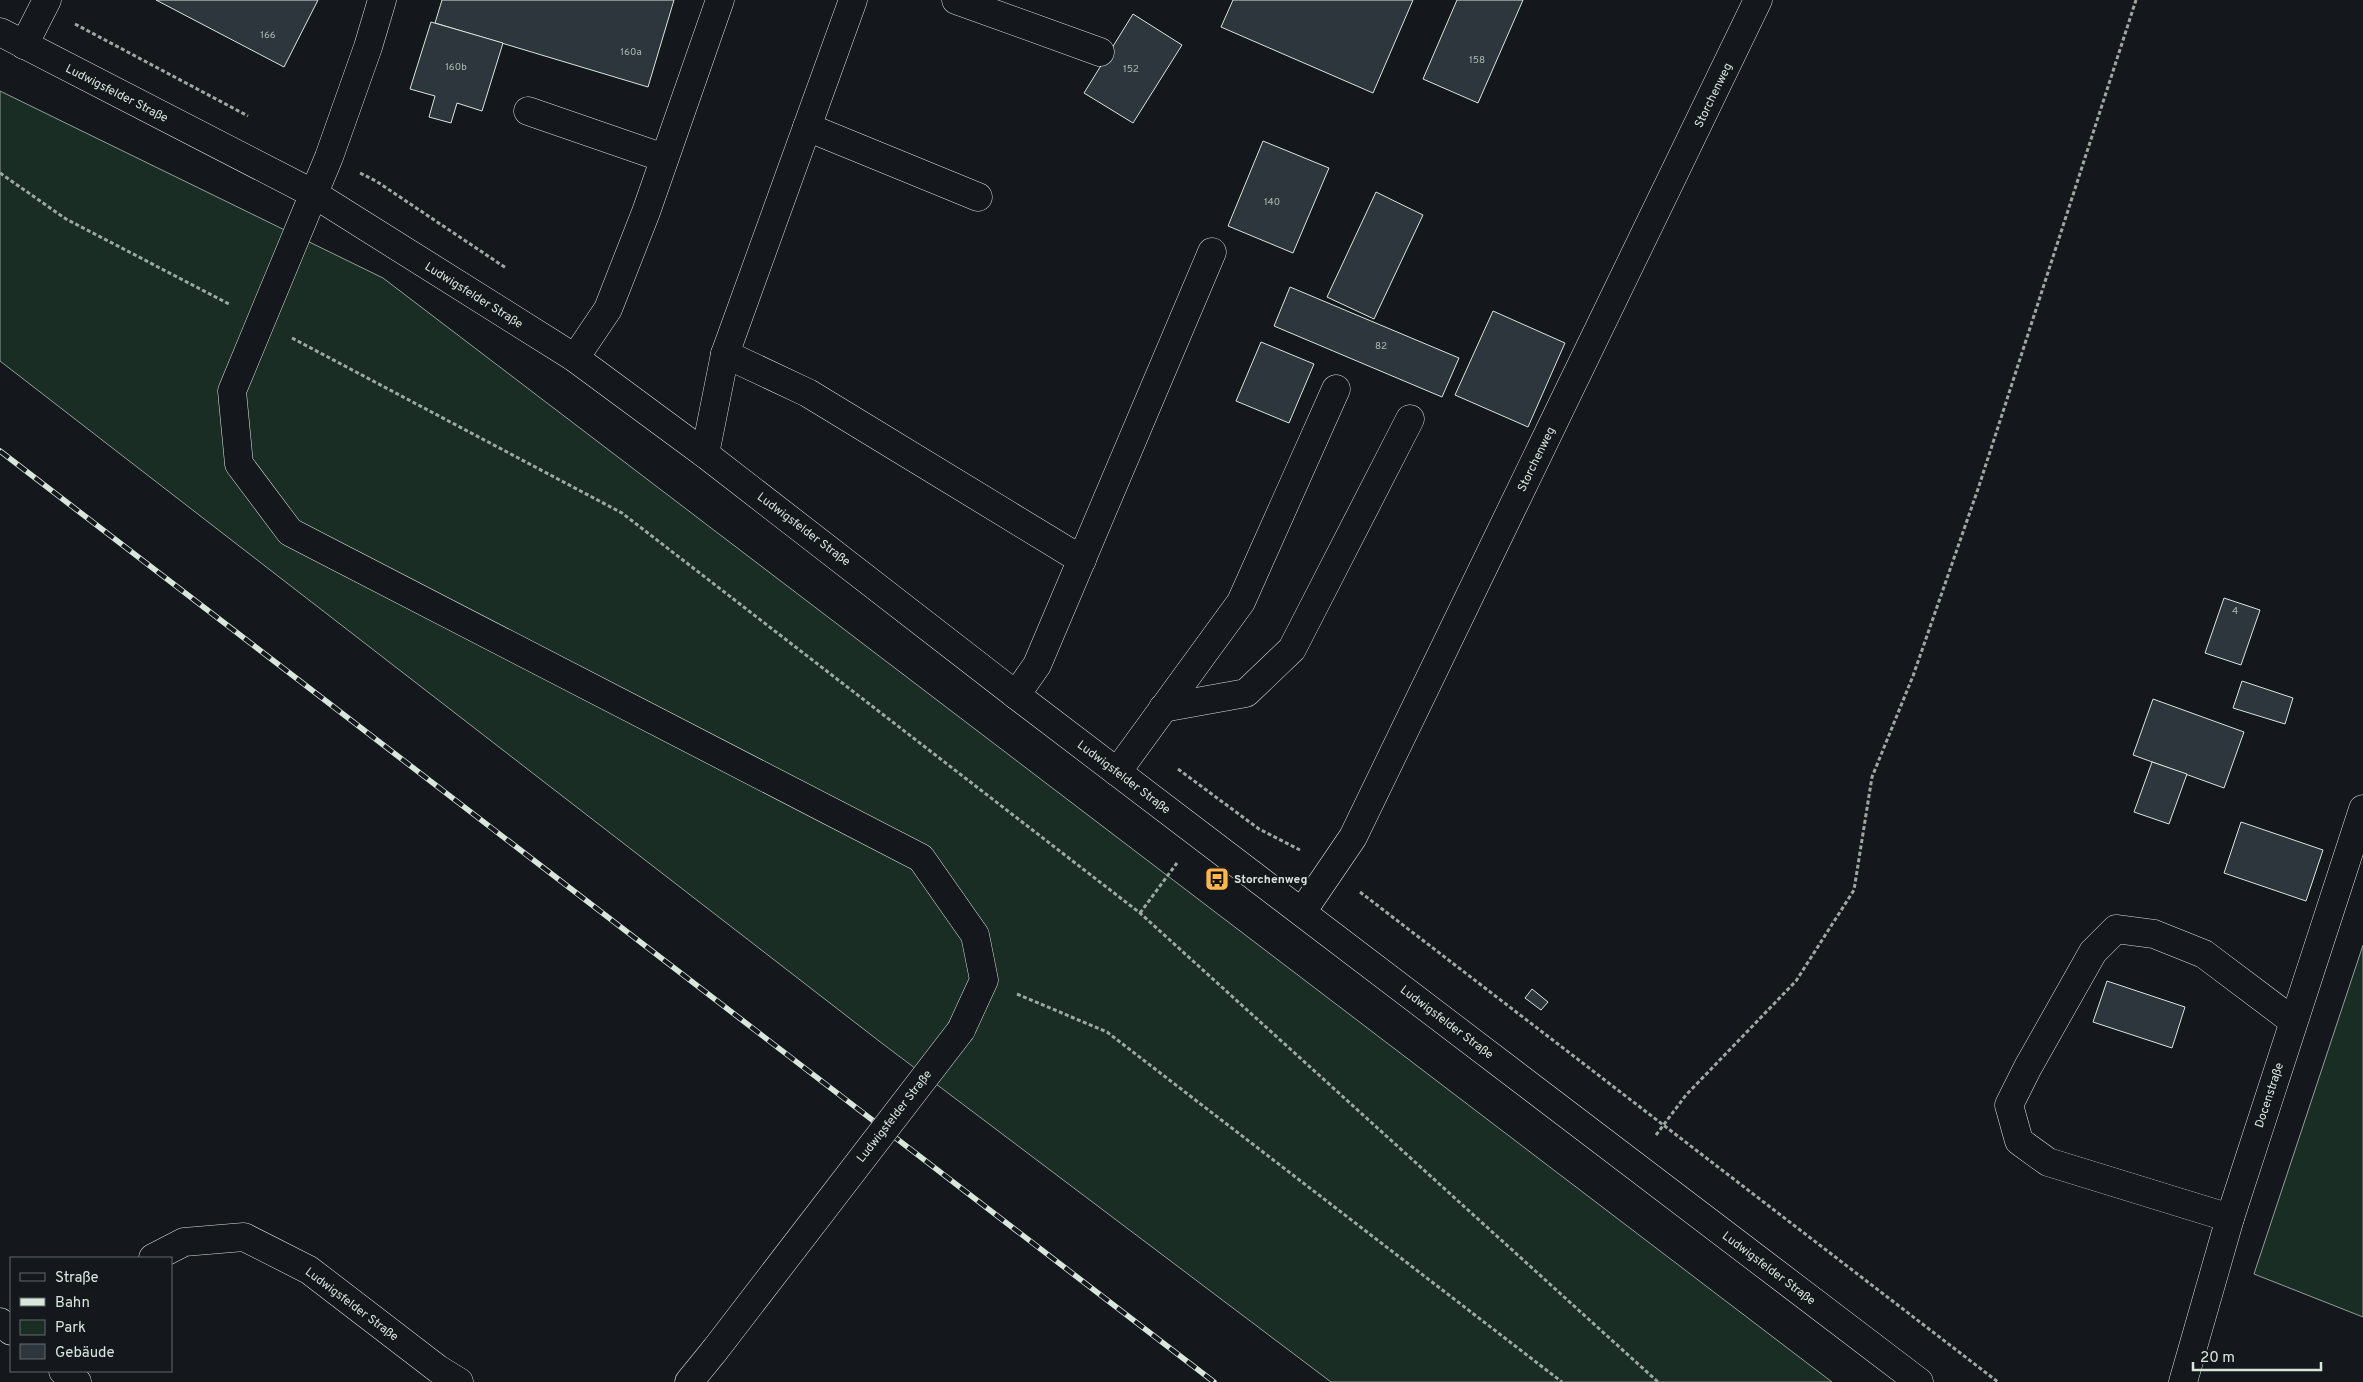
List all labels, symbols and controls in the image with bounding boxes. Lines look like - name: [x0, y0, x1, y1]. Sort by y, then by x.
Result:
- house number: 166: [260, 29, 276, 42]
- house number: 160a: [620, 46, 642, 59]
- house number: 158: [1469, 54, 1485, 67]
- street label: Storchenweg: [1691, 60, 1737, 131]
- street label: Ludwigsfelder Straße: [63, 61, 171, 127]
- house number: 160b: [445, 61, 467, 74]
- house number: 152: [1123, 63, 1139, 76]
- house number: 140: [1264, 196, 1280, 209]
- street label: Ludwigsfelder Straße: [421, 259, 526, 333]
- house number: 82: [1375, 340, 1387, 353]
- street label: Storchenweg: [1514, 424, 1560, 495]
- street label: Ludwigsfelder Straße: [753, 489, 853, 570]
- house number: 4: [2232, 605, 2238, 618]
- street label: Ludwigsfelder Straße: [1073, 737, 1173, 818]
- bus stop icon: Storchenweg: [1204, 866, 1230, 892]
- place label: Storchenweg: [1234, 872, 1307, 888]
- street label: Ludwigsfelder Straße: [1396, 982, 1496, 1063]
- street label: Docenstraße: [2252, 1061, 2288, 1130]
- street label: Ludwigsfelder Straße: [854, 1067, 936, 1166]
- street label: Ludwigsfelder Straße: [1718, 1228, 1818, 1309]
- legend: [10, 1257, 172, 1372]
- street label: Ludwigsfelder Straße: [301, 1264, 401, 1345]
- text: Straße: [55, 1269, 99, 1288]
- text: Bahn: [55, 1294, 90, 1313]
- text: Park: [55, 1319, 86, 1338]
- scale bar: [2193, 1340, 2320, 1372]
- text: Gebäude: [55, 1344, 115, 1363]
- text: 20 m: [2200, 1349, 2235, 1368]

